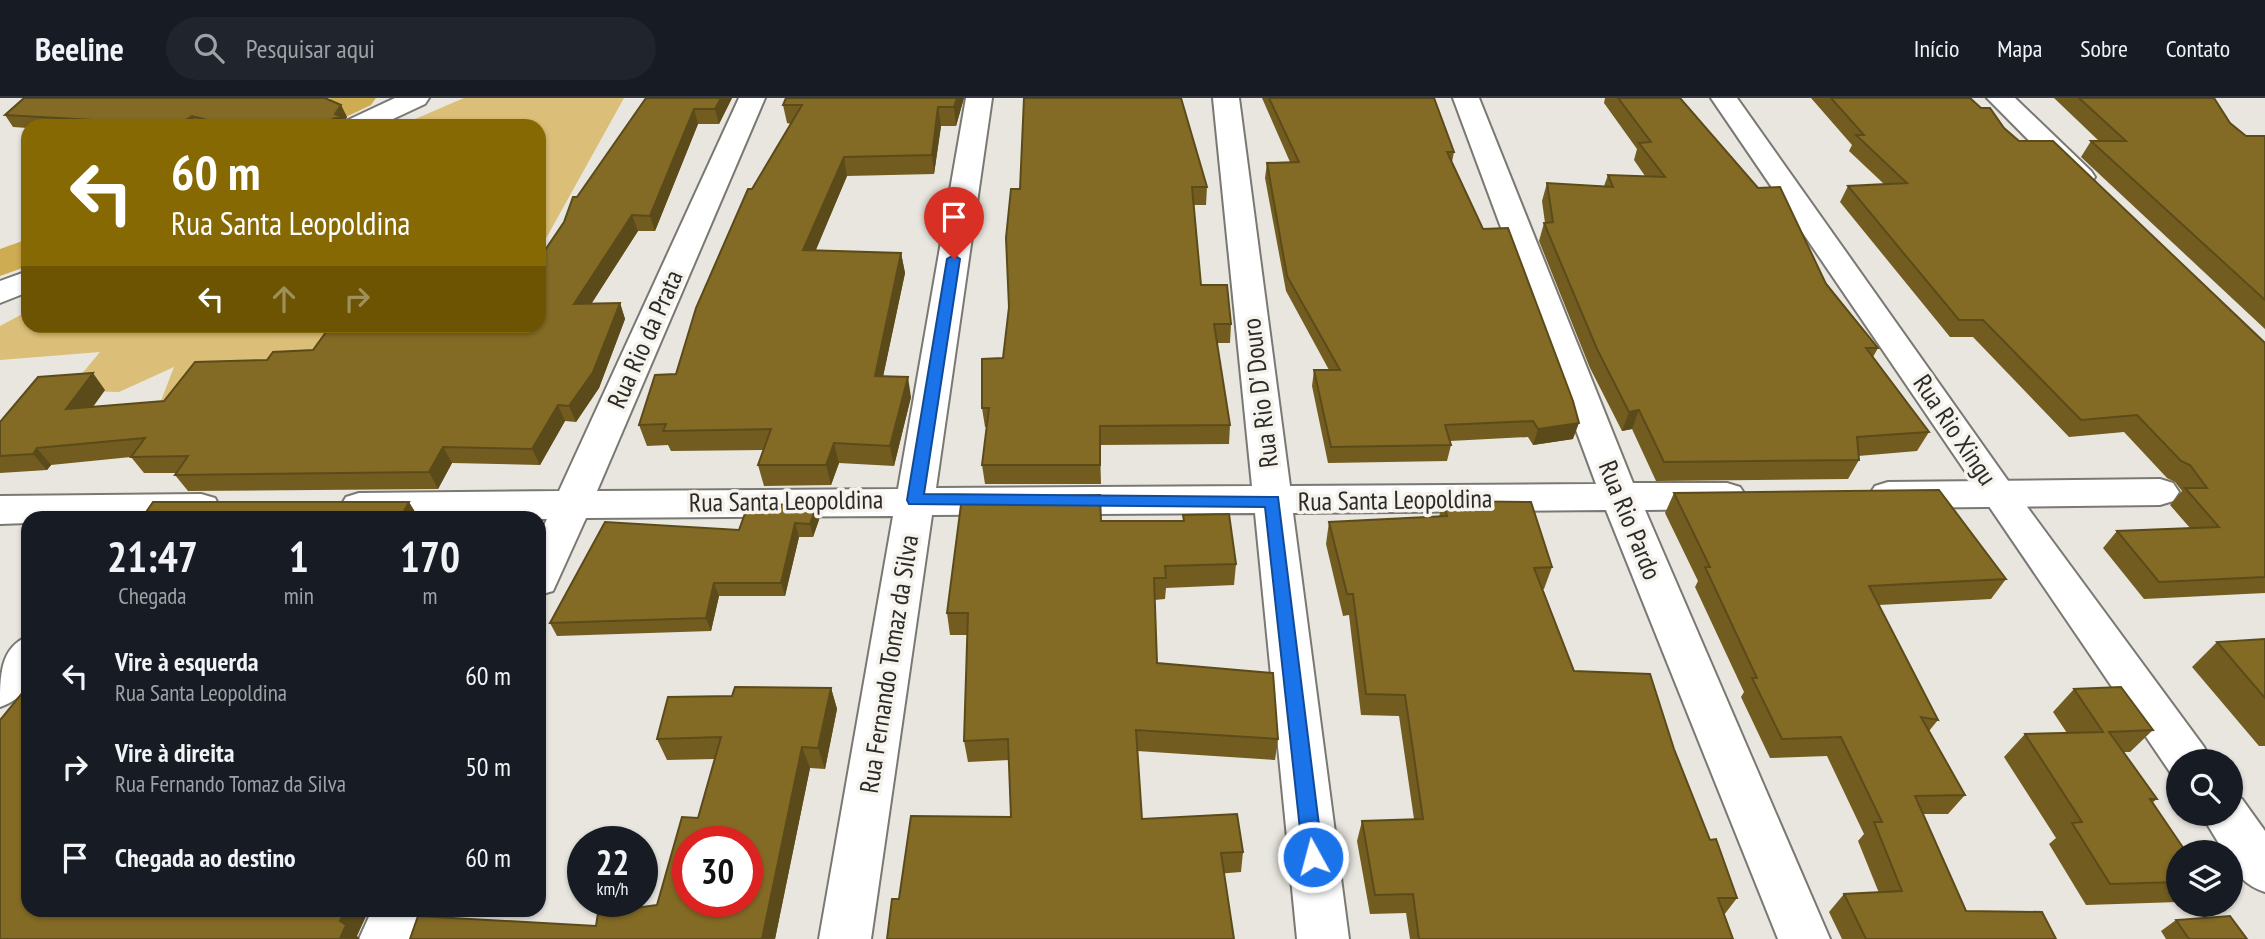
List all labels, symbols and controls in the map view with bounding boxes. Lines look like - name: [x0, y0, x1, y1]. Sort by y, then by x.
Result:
- search box: [166, 17, 656, 80]
- text: Beeline: [35, 27, 124, 70]
- icon: search: [190, 29, 228, 67]
- text: Pesquisar aqui: [246, 32, 375, 65]
- text: Início: [1914, 33, 1959, 64]
- text: Mapa: [1997, 33, 2042, 64]
- text: Sobre: [2080, 33, 2128, 64]
- text: Contato: [2166, 33, 2230, 64]
- text: 60 m: [171, 140, 260, 204]
- icon: left: [56, 147, 147, 238]
- pin: [924, 187, 984, 259]
- icon: arrive: [935, 198, 973, 236]
- text: Rua Santa Leopoldina: [171, 202, 410, 244]
- street label: Rua Rio da Prata: [599, 265, 690, 413]
- icon: left: [192, 280, 230, 318]
- icon: ahead: [265, 280, 303, 318]
- icon: right: [338, 280, 376, 318]
- street label: Rua Rio D' Douro: [1234, 316, 1285, 470]
- street label: Rua Rio Xingu: [1906, 368, 2004, 491]
- street label: Rua Rio Pardo: [1592, 455, 1669, 584]
- street label: Rua Santa Leopoldina: [1298, 481, 1492, 518]
- street label: Rua Santa Leopoldina: [689, 482, 883, 519]
- text: 21:47: [107, 529, 198, 584]
- text: 1: [289, 529, 309, 584]
- text: 170: [400, 529, 460, 584]
- street label: Rua Fernando Tomaz da Silva: [852, 532, 925, 795]
- text: Chegada: [118, 581, 187, 610]
- text: min: [284, 581, 314, 610]
- text: m: [422, 581, 437, 610]
- text: Vire à esquerda: [115, 645, 258, 678]
- icon: left: [56, 657, 94, 695]
- text: 60 m: [465, 659, 511, 692]
- text: Rua Santa Leopoldina: [115, 678, 287, 707]
- text: Vire à direita: [115, 736, 234, 769]
- icon: right: [56, 748, 94, 786]
- map controls: [2166, 749, 2243, 917]
- button: search: [2166, 749, 2243, 826]
- text: 50 m: [465, 750, 511, 783]
- text: Rua Fernando Tomaz da Silva: [115, 769, 346, 798]
- position arrow: [1276, 820, 1350, 894]
- speed limit sign: 30: [672, 826, 763, 917]
- icon: arrive: [56, 839, 94, 877]
- text: 22: [596, 839, 629, 885]
- button: layers: [2166, 840, 2243, 917]
- text: Chegada ao destino: [115, 841, 296, 874]
- text: 60 m: [465, 841, 511, 874]
- text: km/h: [597, 877, 628, 900]

